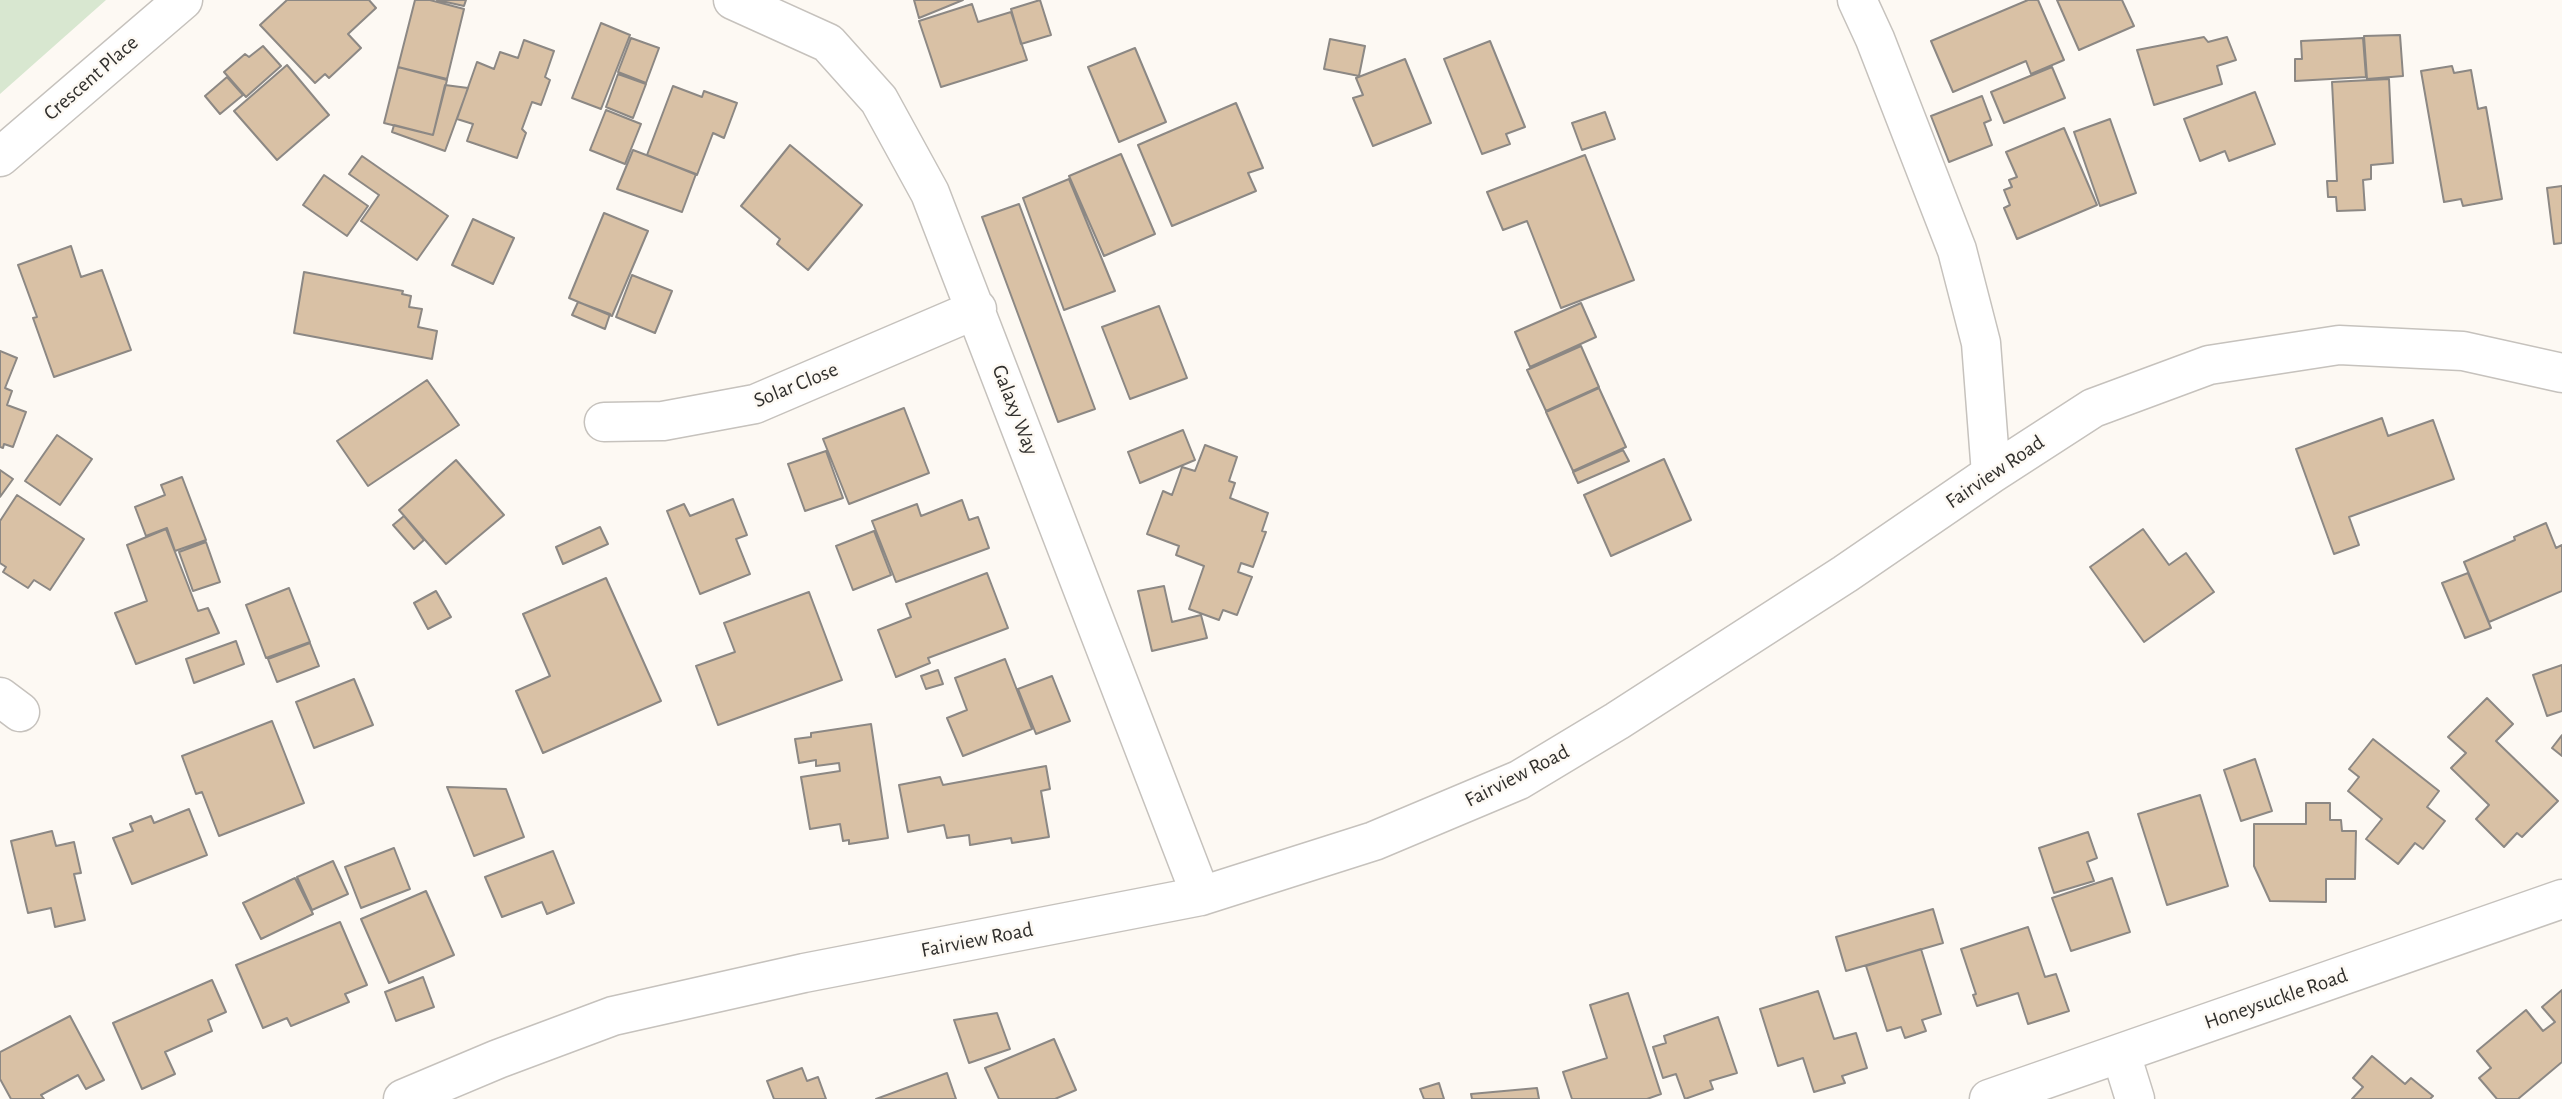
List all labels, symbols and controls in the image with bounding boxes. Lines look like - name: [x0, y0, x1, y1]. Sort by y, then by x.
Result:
- street label: Crescent Place: [39, 30, 143, 126]
- street label: Solar Close: [750, 357, 842, 413]
- street label: Galaxy Way: [986, 361, 1044, 459]
- street label: Fairview Road: [1941, 430, 2049, 514]
- street label: Fairview Road: [1461, 739, 1573, 813]
- street label: Fairview Road: [919, 917, 1035, 963]
- street label: Honeysuckle Road: [2201, 963, 2351, 1035]

